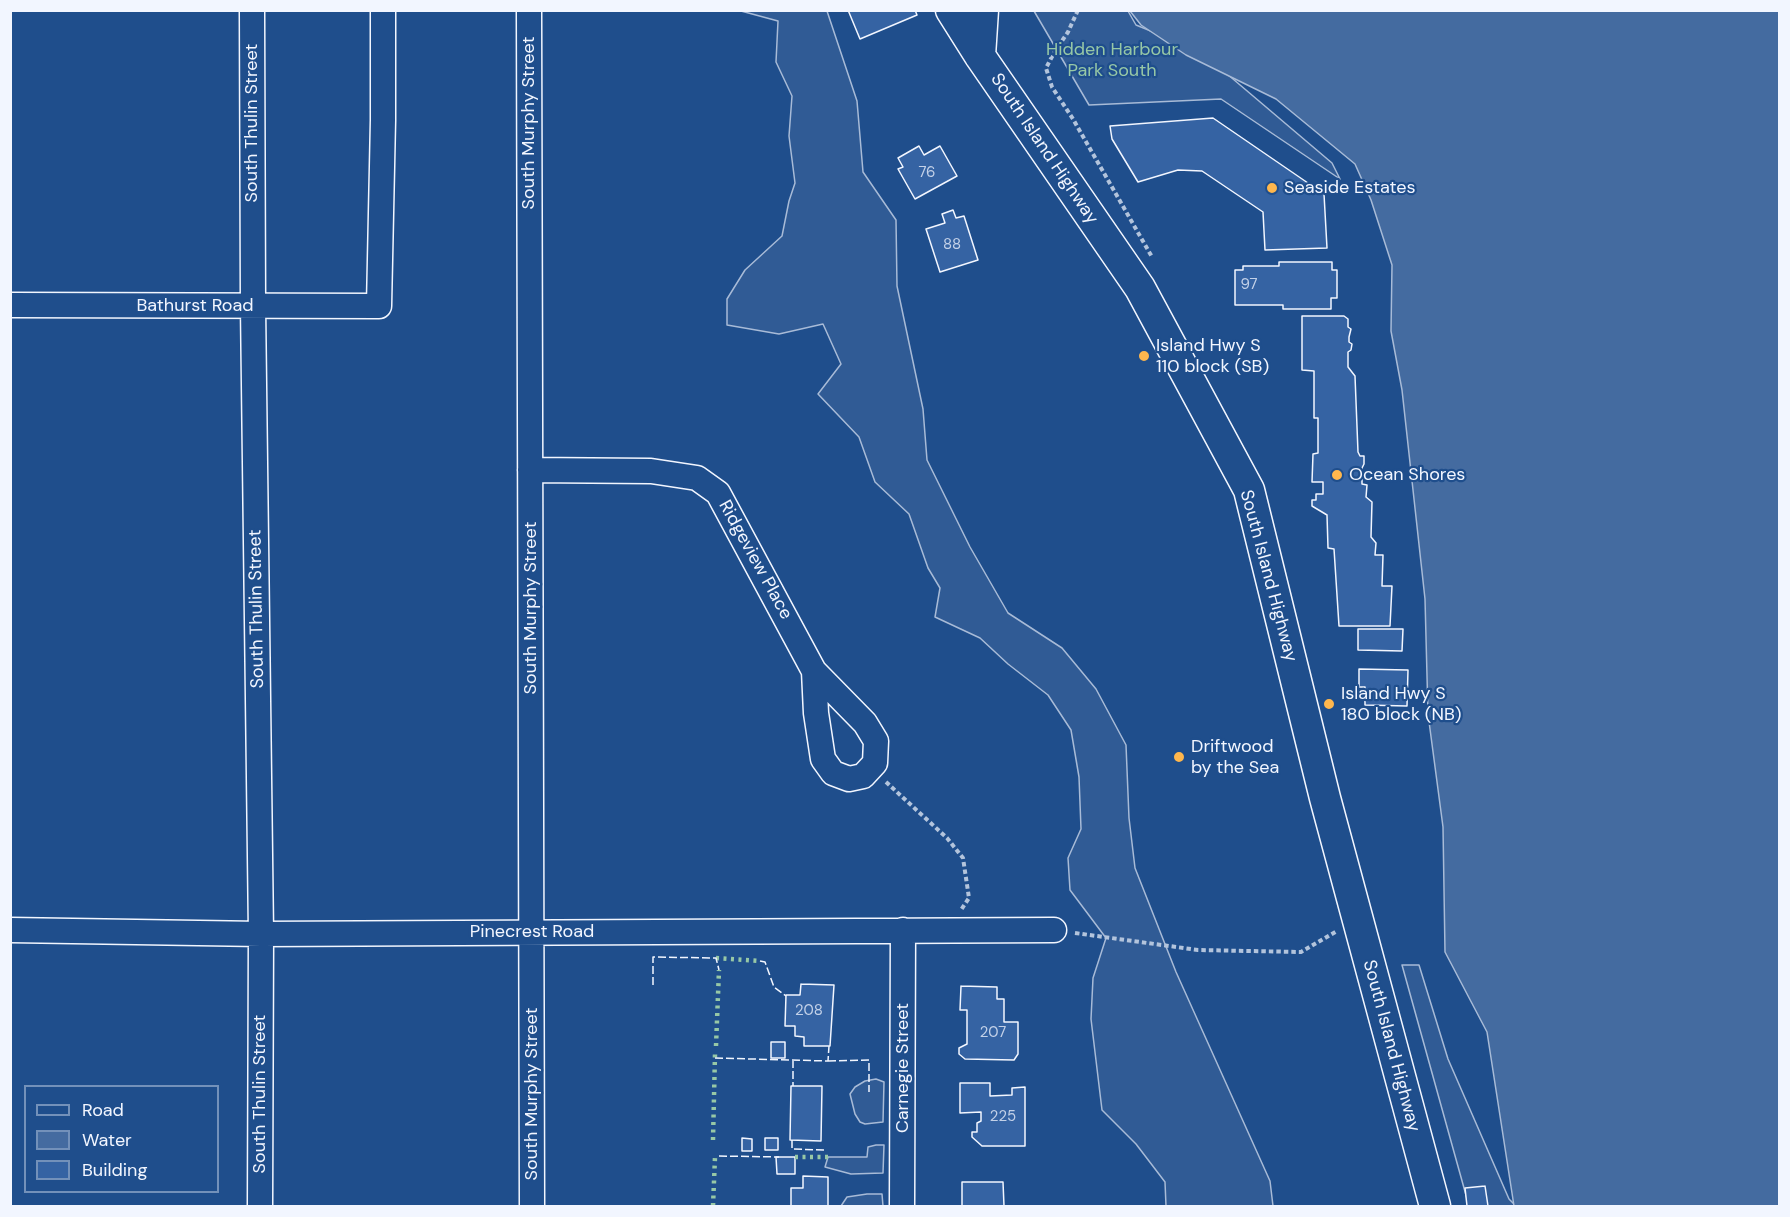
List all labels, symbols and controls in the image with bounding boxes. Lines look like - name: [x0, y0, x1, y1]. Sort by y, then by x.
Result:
- street label: South Murphy Street: [518, 37, 540, 209]
- park label: Hidden Harbour Park South: [1046, 39, 1178, 82]
- street label: South Thulin Street: [241, 44, 263, 202]
- street label: South Island Highway: [986, 70, 1102, 228]
- house number: 76: [918, 164, 936, 182]
- place label: Seaside Estates: [1284, 177, 1416, 199]
- marker: Seaside Estates: [1265, 181, 1279, 195]
- house number: 88: [943, 236, 961, 254]
- house number: 97: [1240, 276, 1258, 294]
- street label: Bathurst Road: [136, 295, 254, 317]
- place label: Island Hwy S 110 block (SB): [1156, 335, 1269, 378]
- marker: Island Hwy S 110 block (SB): [1137, 349, 1151, 363]
- place label: Ocean Shores: [1349, 464, 1465, 486]
- marker: Ocean Shores: [1330, 468, 1344, 482]
- street label: South Island Highway: [1235, 488, 1301, 664]
- street label: Ridgeview Place: [713, 497, 797, 623]
- street label: South Murphy Street: [520, 522, 542, 694]
- street label: South Thulin Street: [245, 529, 269, 689]
- place label: Island Hwy S 180 block (NB): [1341, 683, 1461, 726]
- marker: Island Hwy S 180 block (NB): [1322, 697, 1336, 711]
- place label: Driftwood by the Sea: [1191, 736, 1279, 778]
- marker: Driftwood by the Sea: [1172, 750, 1186, 764]
- street label: Pinecrest Road: [470, 921, 594, 943]
- street label: South Island Highway: [1358, 958, 1424, 1134]
- house number: 208: [795, 1002, 823, 1020]
- street label: Carnegie Street: [892, 1003, 914, 1133]
- street label: South Murphy Street: [521, 1008, 543, 1180]
- street label: South Thulin Street: [249, 1015, 271, 1173]
- house number: 207: [980, 1024, 1006, 1042]
- legend: [24, 1085, 219, 1193]
- text: Road: [82, 1098, 124, 1122]
- house number: 225: [990, 1108, 1016, 1126]
- text: Water: [82, 1128, 132, 1152]
- text: Building: [82, 1158, 147, 1182]

